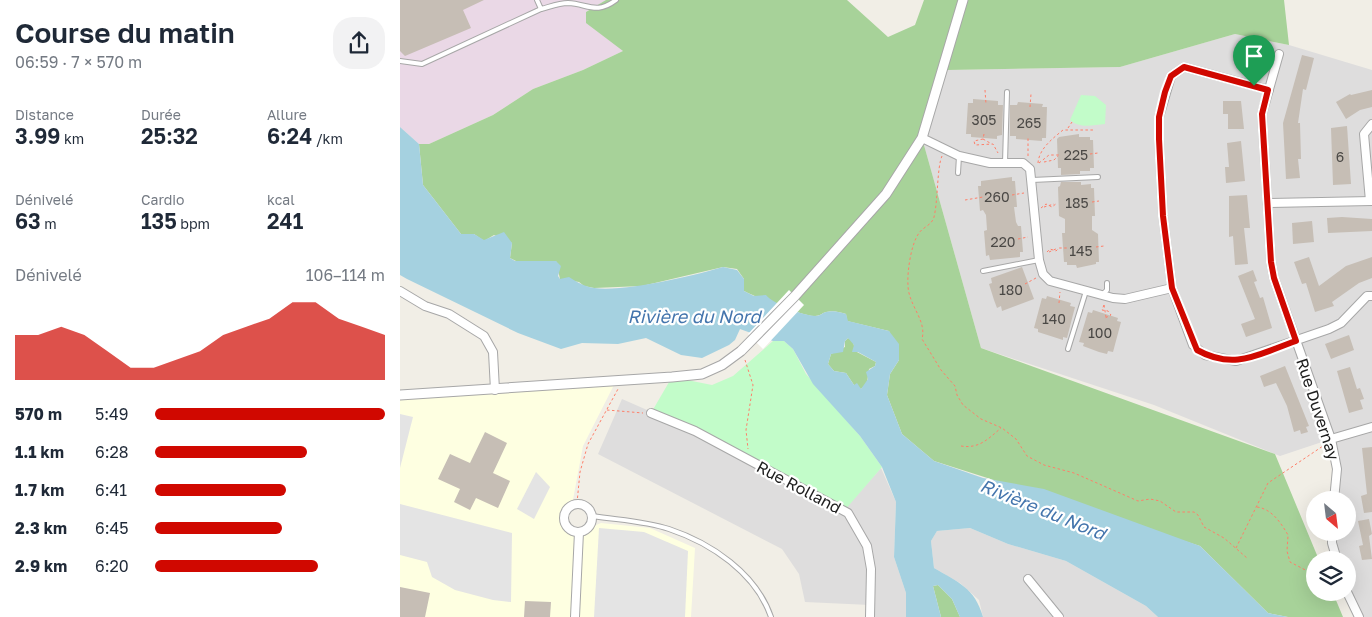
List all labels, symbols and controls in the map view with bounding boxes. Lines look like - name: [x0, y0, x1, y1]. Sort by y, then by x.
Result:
- text: Course du matin: [15, 16, 235, 49]
- button: share: [333, 17, 385, 69]
- pin: [1233, 35, 1275, 86]
- icon: arrive: [1240, 42, 1268, 70]
- text: 06:59 · 7 × 570 m: [15, 52, 142, 72]
- text: Distance: [15, 106, 74, 123]
- text: Durée: [141, 106, 181, 123]
- text: Allure: [267, 106, 307, 123]
- house number: 305: [972, 111, 997, 128]
- house number: 265: [1017, 114, 1041, 131]
- text: 3.99: [15, 123, 60, 149]
- text: 25:32: [141, 123, 198, 149]
- text: 6:24: [267, 123, 312, 149]
- text: km: [60, 130, 84, 147]
- text: /km: [312, 130, 343, 147]
- house number: 225: [1064, 146, 1088, 163]
- house number: 6: [1336, 148, 1344, 165]
- house number: 260: [984, 188, 1010, 205]
- text: Dénivelé: [15, 191, 73, 208]
- text: Cardio: [141, 191, 185, 208]
- text: kcal: [267, 191, 295, 208]
- house number: 185: [1065, 194, 1089, 211]
- text: 63: [15, 208, 41, 234]
- text: 135: [141, 208, 177, 234]
- text: 241: [267, 208, 303, 234]
- text: m: [41, 215, 57, 232]
- text: bpm: [177, 215, 210, 232]
- house number: 220: [991, 233, 1015, 250]
- house number: 145: [1069, 242, 1093, 259]
- text: Dénivelé: [15, 265, 82, 285]
- text: 106–114 m: [306, 265, 385, 285]
- house number: 180: [999, 281, 1023, 298]
- water label: Rivière du Nord: [627, 305, 762, 327]
- house number: 140: [1042, 310, 1066, 327]
- house number: 100: [1088, 324, 1112, 341]
- street label: Rue Duvernay: [1292, 355, 1344, 463]
- text: 570 m: [15, 404, 62, 424]
- text: 5:49: [95, 404, 129, 424]
- text: 1.1 km: [15, 442, 64, 462]
- text: 6:28: [95, 442, 129, 462]
- street label: Rue Rolland: [753, 456, 845, 518]
- water label: Rivière du Nord: [977, 474, 1111, 545]
- text: 1.7 km: [15, 480, 64, 500]
- text: 6:41: [95, 480, 127, 500]
- north arrow: [1306, 491, 1356, 541]
- map controls: [1306, 491, 1356, 601]
- text: 2.3 km: [15, 518, 67, 538]
- text: 6:45: [95, 518, 129, 538]
- button: layers: [1306, 551, 1356, 601]
- text: 2.9 km: [15, 556, 67, 576]
- text: 6:20: [95, 556, 129, 576]

